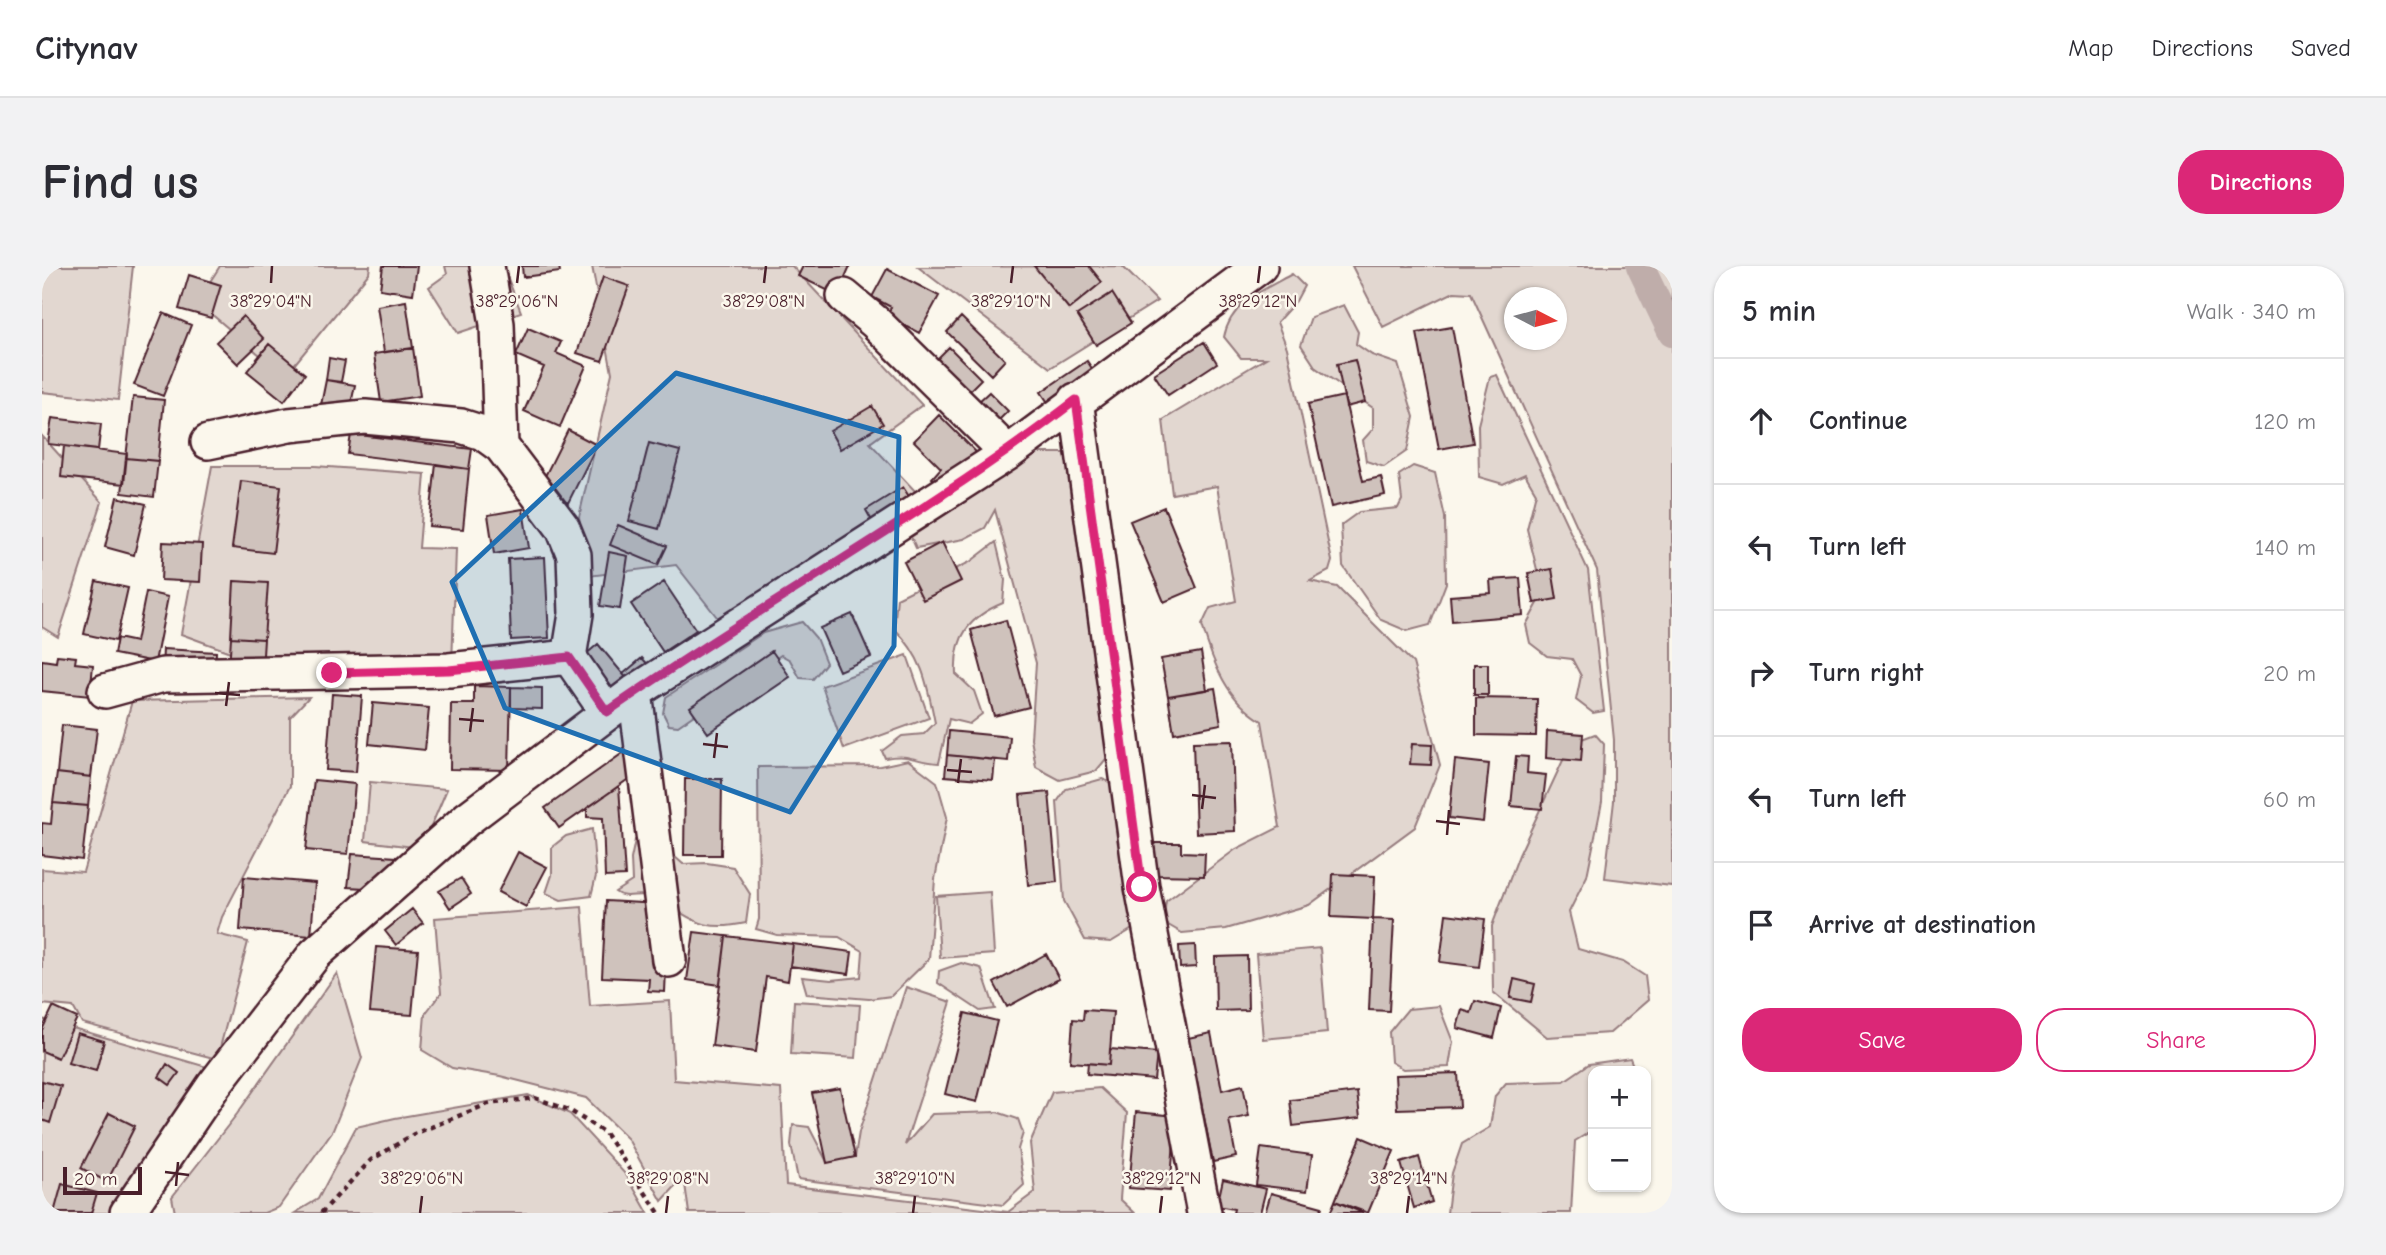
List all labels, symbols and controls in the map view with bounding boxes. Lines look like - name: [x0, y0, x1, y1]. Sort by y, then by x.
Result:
- text: Citynav: [35, 29, 138, 67]
- text: Map: [2068, 34, 2114, 62]
- text: Directions: [2152, 34, 2253, 62]
- text: Saved: [2291, 34, 2351, 62]
- button: Directions: [2178, 150, 2344, 214]
- text: Find us: [42, 154, 198, 210]
- north arrow: [1504, 287, 1567, 350]
- text: 38°29'04"N: [230, 291, 312, 312]
- text: 38°29'06"N: [476, 291, 558, 312]
- text: 38°29'08"N: [723, 291, 805, 312]
- text: 38°29'10"N: [971, 291, 1051, 312]
- text: 38°29'12"N: [1219, 291, 1297, 312]
- text: 5 min: [1742, 294, 1816, 329]
- text: Walk · 340 m: [2187, 298, 2316, 325]
- icon: ahead: [1742, 402, 1780, 440]
- text: Continue: [1809, 406, 1907, 436]
- text: 120 m: [2254, 408, 2316, 435]
- icon: left: [1742, 528, 1780, 566]
- text: Turn left: [1809, 532, 1906, 562]
- text: 140 m: [2255, 534, 2316, 561]
- icon: right: [1742, 654, 1780, 692]
- route end: [316, 657, 347, 688]
- text: Turn right: [1809, 658, 1923, 688]
- text: 20 m: [2263, 660, 2316, 687]
- icon: left: [1742, 780, 1780, 818]
- text: Turn left: [1809, 784, 1906, 814]
- text: 60 m: [2263, 786, 2316, 813]
- route start: [1126, 871, 1157, 902]
- icon: arrive: [1742, 906, 1780, 944]
- text: Arrive at destination: [1809, 910, 2036, 940]
- button: Save: [1742, 1008, 2022, 1072]
- button: Share: [2036, 1008, 2316, 1072]
- map controls: [1588, 1066, 1651, 1192]
- button: +: [1588, 1066, 1651, 1129]
- button: −: [1588, 1129, 1651, 1192]
- scale bar: [63, 1164, 142, 1196]
- text: 20 m: [74, 1168, 118, 1190]
- text: 38°29'06"N: [381, 1168, 463, 1189]
- text: 38°29'08"N: [627, 1168, 709, 1189]
- text: 38°29'10"N: [875, 1168, 955, 1189]
- text: 38°29'12"N: [1123, 1168, 1201, 1189]
- text: 38°29'14"N: [1370, 1168, 1448, 1189]

